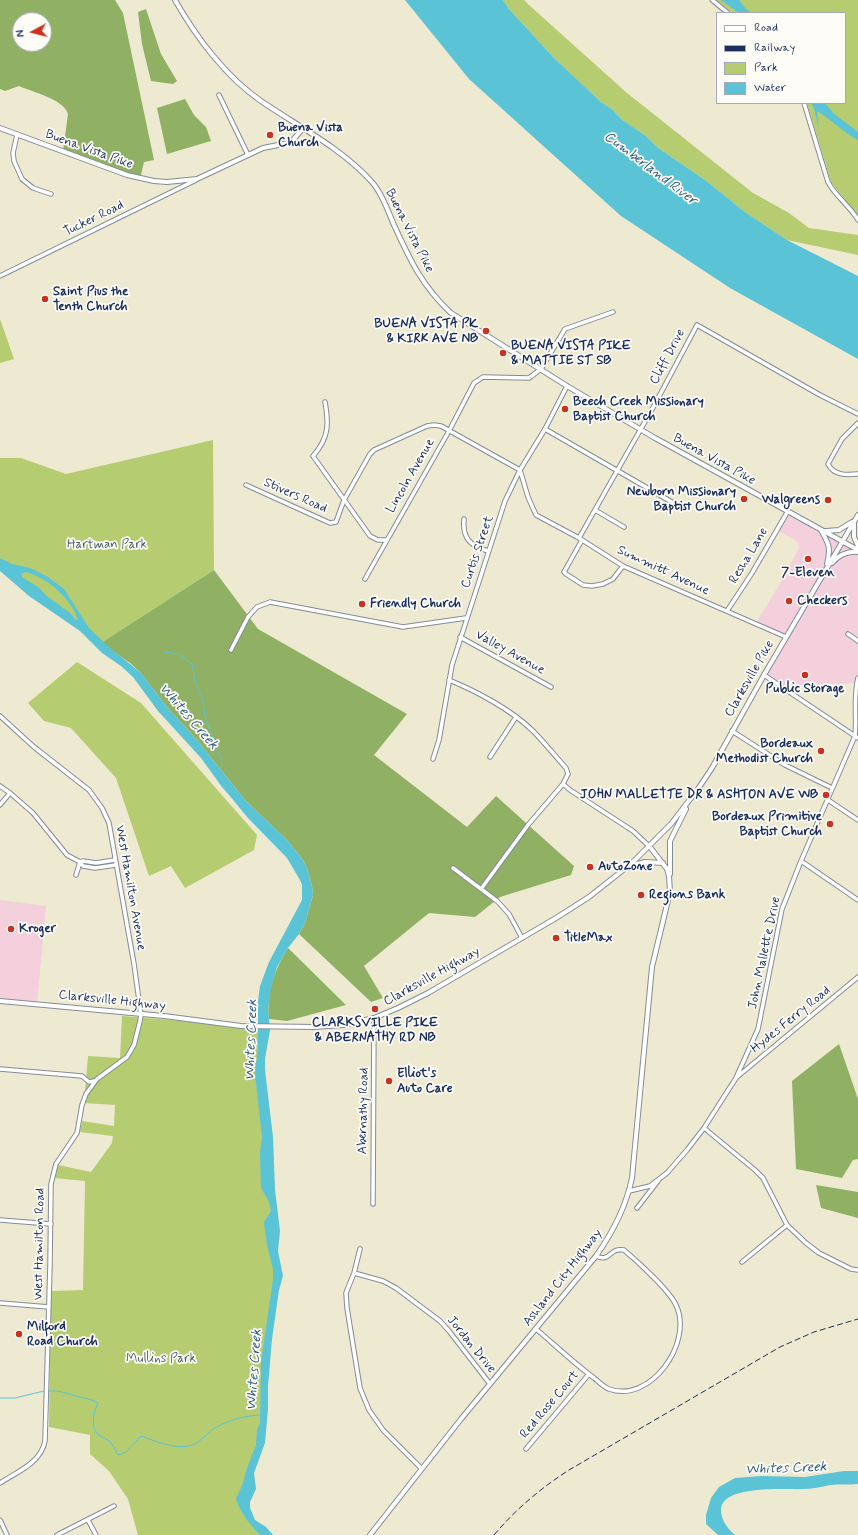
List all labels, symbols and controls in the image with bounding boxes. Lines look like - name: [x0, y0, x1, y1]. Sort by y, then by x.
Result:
- north arrow: [12, 12, 52, 52]
- legend: [716, 12, 846, 104]
- text: Road: [754, 20, 778, 36]
- text: N: [14, 29, 28, 38]
- text: Railway: [754, 40, 795, 56]
- text: Park: [754, 60, 778, 76]
- text: Water: [754, 80, 786, 96]
- place label: Buena Vista Church: [278, 120, 343, 151]
- street label: Buena Vista Pike: [43, 127, 135, 173]
- water label: Cumberland River: [600, 129, 700, 209]
- marker: Buena Vista Church: [265, 130, 275, 140]
- street label: Buena Vista Pike: [381, 187, 437, 275]
- street label: Tucker Road: [61, 198, 127, 240]
- place label: Saint Pius the Tenth Church: [53, 284, 128, 315]
- marker: Saint Pius the Tenth Church: [40, 294, 50, 304]
- place label: BUENA VISTA PK & KIRK AVE NB: [374, 316, 478, 347]
- marker: BUENA VISTA PK & KIRK AVE NB: [481, 326, 491, 336]
- street label: Cliff Drive: [647, 327, 689, 387]
- place label: BUENA VISTA PIKE & MATTIE ST SB: [511, 338, 631, 369]
- marker: BUENA VISTA PIKE & MATTIE ST SB: [498, 348, 508, 358]
- place label: Beech Creek Missionary Baptist Church: [573, 394, 704, 425]
- marker: Beech Creek Missionary Baptist Church: [560, 404, 570, 414]
- street label: Buena Vista Pike: [670, 431, 758, 489]
- street label: Lincoln Avenue: [383, 436, 439, 516]
- street label: Stivers Road: [261, 475, 329, 517]
- place label: Newborn Missionary Baptist Church: [627, 484, 736, 515]
- place label: Walgreens: [762, 492, 820, 508]
- marker: Newborn Missionary Baptist Church: [739, 494, 749, 504]
- marker: Walgreens: [823, 495, 833, 505]
- street label: Curtis Street: [458, 514, 498, 590]
- street label: Resha Lane: [726, 525, 772, 587]
- park label: Hartman Park: [67, 537, 147, 553]
- street label: Summitt Avenue: [614, 543, 712, 599]
- marker: 7-Eleven: [803, 554, 813, 564]
- place label: 7-Eleven: [781, 565, 835, 581]
- place label: Checkers: [797, 593, 847, 609]
- place label: Friendly Church: [370, 596, 461, 612]
- marker: Checkers: [784, 596, 794, 606]
- marker: Friendly Church: [357, 599, 367, 609]
- street label: Valley Avenue: [473, 628, 547, 678]
- street label: Clarksville Pike: [722, 638, 778, 720]
- marker: Public Storage: [800, 670, 810, 680]
- water label: Whites Creek: [155, 681, 221, 753]
- place label: Public Storage: [766, 681, 844, 697]
- place label: Bordeaux Methodist Church: [716, 736, 813, 767]
- marker: Bordeaux Methodist Church: [816, 746, 826, 756]
- place label: JOHN MALLETTE DR & ASHTON AVE WB: [580, 787, 818, 803]
- marker: JOHN MALLETTE DR & ASHTON AVE WB: [821, 790, 831, 800]
- place label: Bordeaux Primitive Baptist Church: [712, 809, 822, 840]
- marker: Bordeaux Primitive Baptist Church: [825, 819, 835, 829]
- street label: West Hamilton Avenue: [111, 824, 149, 952]
- place label: AutoZone: [598, 859, 653, 875]
- marker: AutoZone: [585, 862, 595, 872]
- place label: Regions Bank: [649, 887, 725, 903]
- marker: Regions Bank: [636, 890, 646, 900]
- street label: John Mallette Drive: [745, 895, 785, 1011]
- place label: Kroger: [19, 921, 56, 937]
- marker: Kroger: [6, 924, 16, 934]
- place label: TitleMax: [564, 930, 613, 946]
- marker: TitleMax: [551, 933, 561, 943]
- street label: Clarksville Highway: [381, 944, 483, 1010]
- street label: Hydes Ferry Road: [748, 983, 834, 1057]
- street label: Clarksville Highway: [58, 988, 166, 1014]
- water label: Whites Creek: [242, 999, 262, 1081]
- marker: CLARKSVILLE PIKE & ABERNATHY RD NB: [370, 1004, 380, 1014]
- place label: CLARKSVILLE PIKE & ABERNATHY RD NB: [312, 1015, 438, 1046]
- place label: Elliot's Auto Care: [397, 1066, 453, 1097]
- street label: Abernathy Road: [355, 1067, 373, 1155]
- marker: Elliot's Auto Care: [384, 1076, 394, 1086]
- street label: West Hamilton Road: [31, 1188, 49, 1300]
- street label: Ashland City Highway: [520, 1226, 606, 1330]
- street label: Jordan Drive: [443, 1313, 499, 1377]
- place label: Milford Road Church: [27, 1319, 98, 1350]
- marker: Milford Road Church: [14, 1329, 24, 1339]
- water label: Whites Creek: [244, 1329, 266, 1411]
- park label: Mullins Park: [126, 1351, 196, 1367]
- street label: Red Rose Court: [517, 1368, 583, 1442]
- water label: Whites Creek: [745, 1459, 827, 1479]

